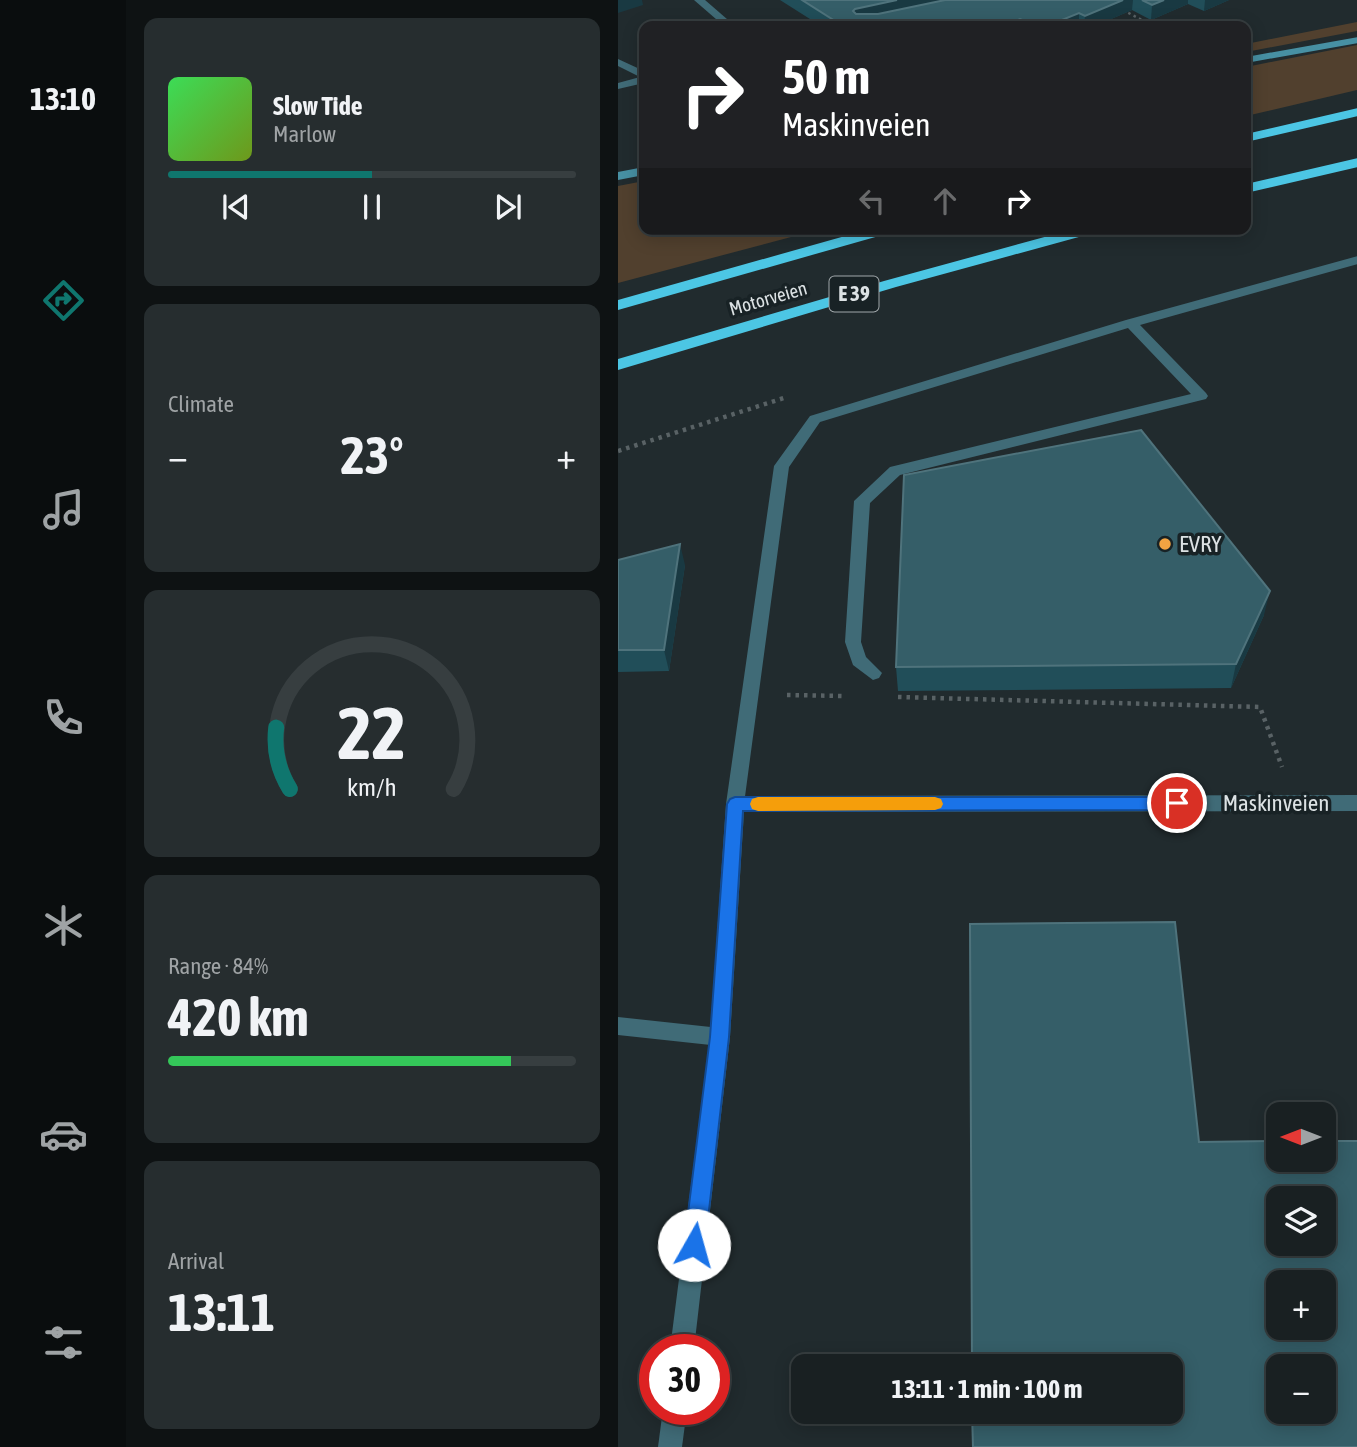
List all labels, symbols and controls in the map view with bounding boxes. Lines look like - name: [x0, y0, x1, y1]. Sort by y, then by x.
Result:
- text: 50 m: [782, 48, 870, 104]
- icon: right: [667, 49, 758, 140]
- text: 13:10: [30, 80, 96, 117]
- text: Slow Tide: [273, 91, 363, 121]
- text: Maskinveien: [782, 106, 930, 143]
- text: Marlow: [273, 121, 336, 147]
- icon: left: [853, 182, 891, 220]
- icon: ahead: [926, 182, 964, 220]
- icon: right: [999, 182, 1037, 220]
- icon: previous: [217, 188, 255, 226]
- icon: pause: [353, 188, 391, 226]
- icon: next: [489, 188, 527, 226]
- icon: directions: [39, 276, 88, 325]
- street label: Motorveien: [727, 276, 809, 320]
- road number: E 39: [830, 276, 878, 312]
- text: Climate: [168, 391, 234, 417]
- text: 23°: [340, 425, 404, 485]
- text: −: [168, 434, 188, 477]
- text: +: [556, 434, 576, 477]
- icon: music: [39, 485, 88, 534]
- place label: EVRY: [1179, 531, 1222, 557]
- marker: EVRY: [1157, 536, 1173, 552]
- text: 22: [338, 692, 406, 775]
- icon: phone: [39, 693, 88, 742]
- text: km/h: [347, 773, 397, 801]
- pin: [1147, 773, 1207, 833]
- icon: arrive: [1158, 784, 1196, 822]
- street label: Maskinveien: [1223, 790, 1329, 816]
- icon: climate: [39, 901, 88, 950]
- text: Range · 84%: [168, 953, 268, 979]
- text: 420 km: [168, 987, 309, 1047]
- north arrow: [1266, 1102, 1336, 1172]
- map controls: [1266, 1102, 1336, 1424]
- icon: car: [39, 1110, 88, 1159]
- button: layers: [1266, 1186, 1336, 1256]
- position arrow: [657, 1208, 731, 1282]
- text: Arrival: [168, 1248, 224, 1274]
- button: +: [1266, 1270, 1336, 1340]
- text: 13:11: [168, 1282, 275, 1342]
- icon: filters: [39, 1318, 88, 1367]
- speed limit sign: 30: [639, 1334, 730, 1425]
- button: −: [1266, 1354, 1336, 1424]
- text: 13:11 · 1 min · 100 m: [892, 1374, 1082, 1404]

